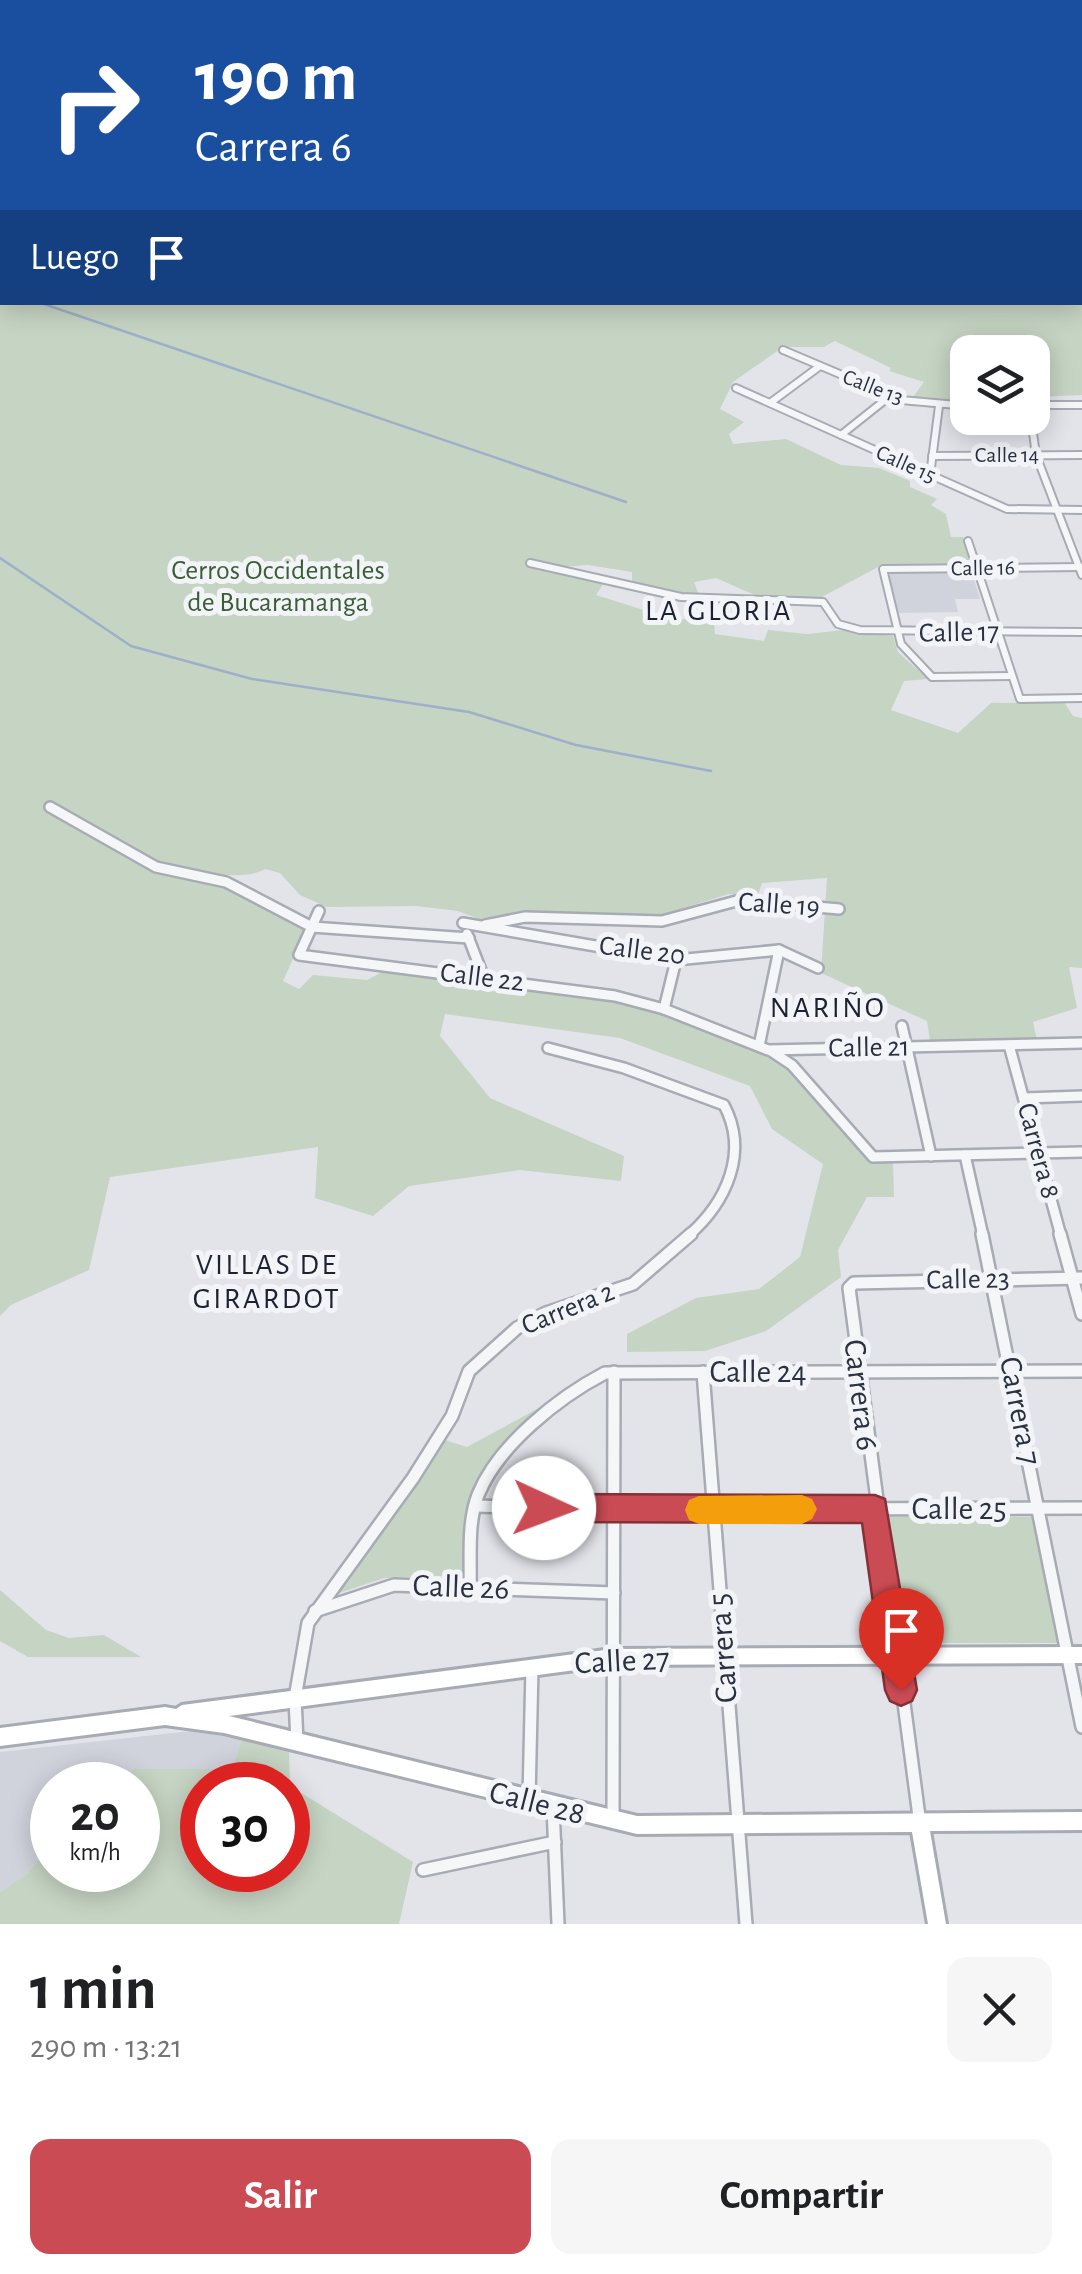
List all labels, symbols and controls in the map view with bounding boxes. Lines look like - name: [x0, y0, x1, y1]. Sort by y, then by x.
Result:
- icon: right: [30, 40, 160, 170]
- text: 190 m: [195, 43, 358, 113]
- text: Carrera 6: [195, 125, 352, 170]
- icon: arrive: [139, 230, 194, 285]
- text: Luego: [30, 239, 119, 277]
- map controls: [950, 335, 1050, 435]
- button: layers: [950, 335, 1050, 435]
- street label: Calle 13: [840, 365, 906, 409]
- street label: Calle 15: [873, 441, 939, 487]
- street label: Calle 14: [975, 444, 1039, 466]
- street label: Calle 16: [951, 556, 1015, 580]
- park label: Cerros Occidentales de Bucaramanga: [171, 557, 385, 617]
- district label: LA GLORIA: [645, 596, 793, 626]
- street label: Calle 17: [919, 618, 999, 648]
- street label: Calle 19: [737, 888, 821, 922]
- street label: Calle 20: [597, 932, 687, 970]
- street label: Calle 22: [438, 959, 526, 997]
- district label: NARIÑO: [770, 991, 886, 1023]
- street label: Calle 21: [828, 1033, 910, 1063]
- street label: Carrera 8: [1012, 1100, 1064, 1202]
- district label: VILLAS DE GIRARDOT: [193, 1250, 341, 1314]
- street label: Calle 23: [926, 1265, 1010, 1295]
- street label: Carrera 2: [518, 1278, 618, 1340]
- street label: Carrera 6: [838, 1338, 884, 1452]
- street label: Carrera 7: [994, 1354, 1046, 1468]
- street label: Calle 24: [709, 1356, 807, 1388]
- position arrow: [492, 1456, 596, 1560]
- street label: Calle 25: [911, 1493, 1007, 1525]
- street label: Calle 26: [412, 1569, 510, 1605]
- pin: [859, 1588, 944, 1691]
- street label: Carrera 5: [703, 1592, 743, 1704]
- icon: arrive: [874, 1603, 929, 1658]
- street label: Calle 27: [574, 1643, 670, 1679]
- speed limit sign: 30: [180, 1762, 310, 1892]
- street label: Calle 28: [486, 1776, 588, 1830]
- text: 20: [70, 1790, 120, 1840]
- text: km/h: [69, 1840, 121, 1865]
- button: close: [947, 1957, 1052, 2062]
- text: 1 min: [30, 1960, 156, 2020]
- text: 290 m · 13:21: [30, 2031, 182, 2063]
- button: Salir: [30, 2139, 531, 2254]
- button: Compartir: [551, 2139, 1052, 2254]

